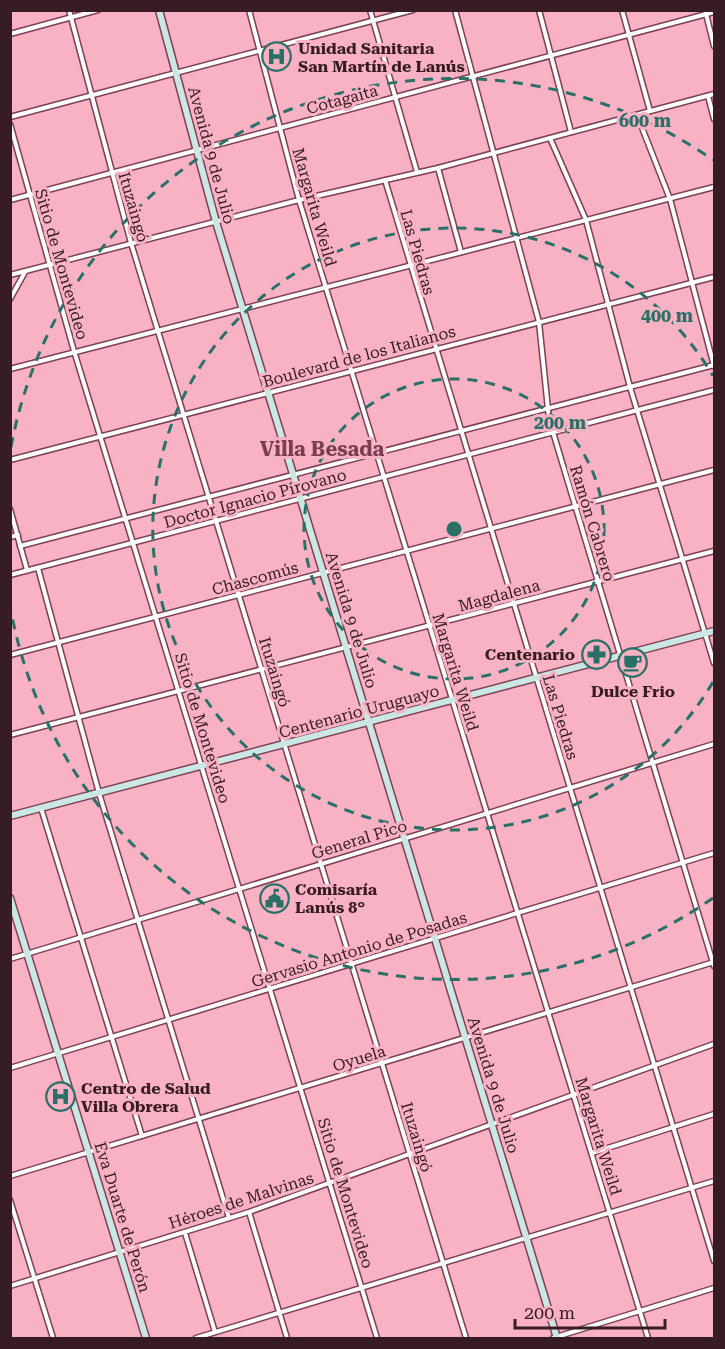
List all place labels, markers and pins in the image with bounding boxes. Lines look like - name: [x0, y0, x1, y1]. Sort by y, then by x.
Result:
- place label: Unidad Sanitaria San Martín de Lanús: [298, 39, 465, 76]
- hospital icon: Unidad Sanitaria San Martín de Lanús: [261, 41, 293, 73]
- centre of rings: [444, 519, 464, 539]
- pharmacy icon: Centenario: [580, 638, 612, 670]
- place label: Centenario: [485, 645, 575, 664]
- cafe icon: Dulce Frio: [617, 647, 649, 679]
- place label: Dulce Frio: [591, 682, 675, 701]
- place label: Comisaría Lanús 8°: [295, 880, 378, 917]
- public building icon: Comisaría Lanús 8°: [258, 882, 290, 914]
- place label: Centro de Salud Villa Obrera: [81, 1079, 211, 1116]
- hospital icon: Centro de Salud Villa Obrera: [44, 1081, 76, 1113]

